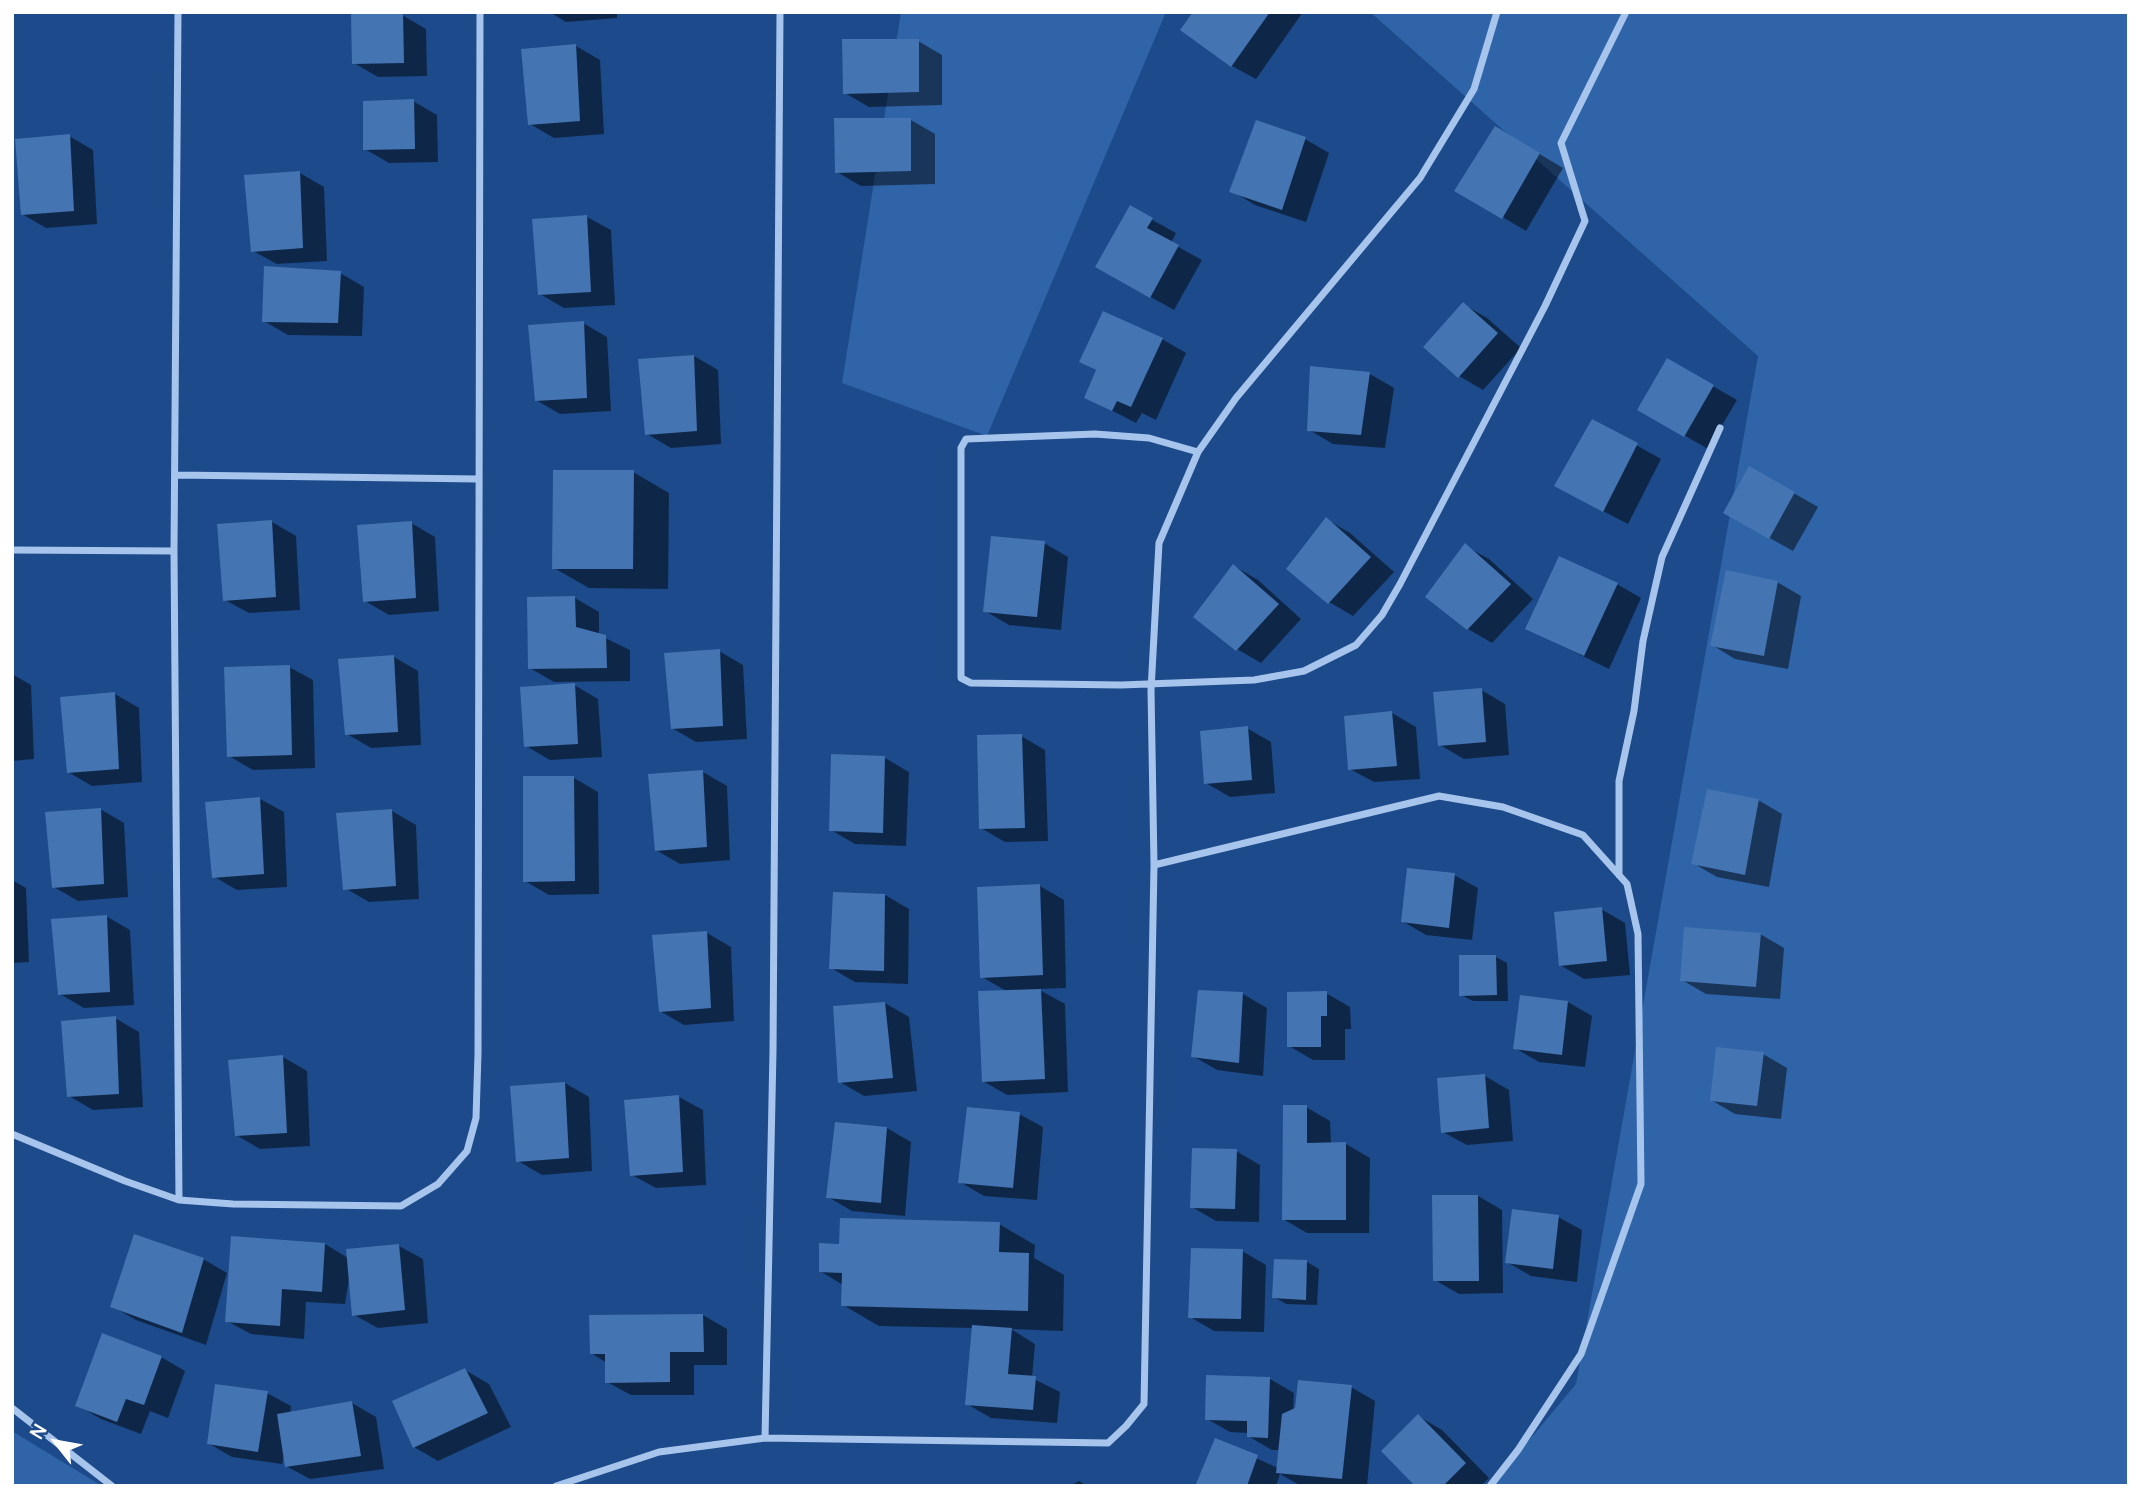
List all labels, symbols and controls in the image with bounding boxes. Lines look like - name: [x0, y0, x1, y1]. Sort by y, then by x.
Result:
- north arrow: [21, 1407, 91, 1477]
- text: N: [23, 1419, 53, 1444]

